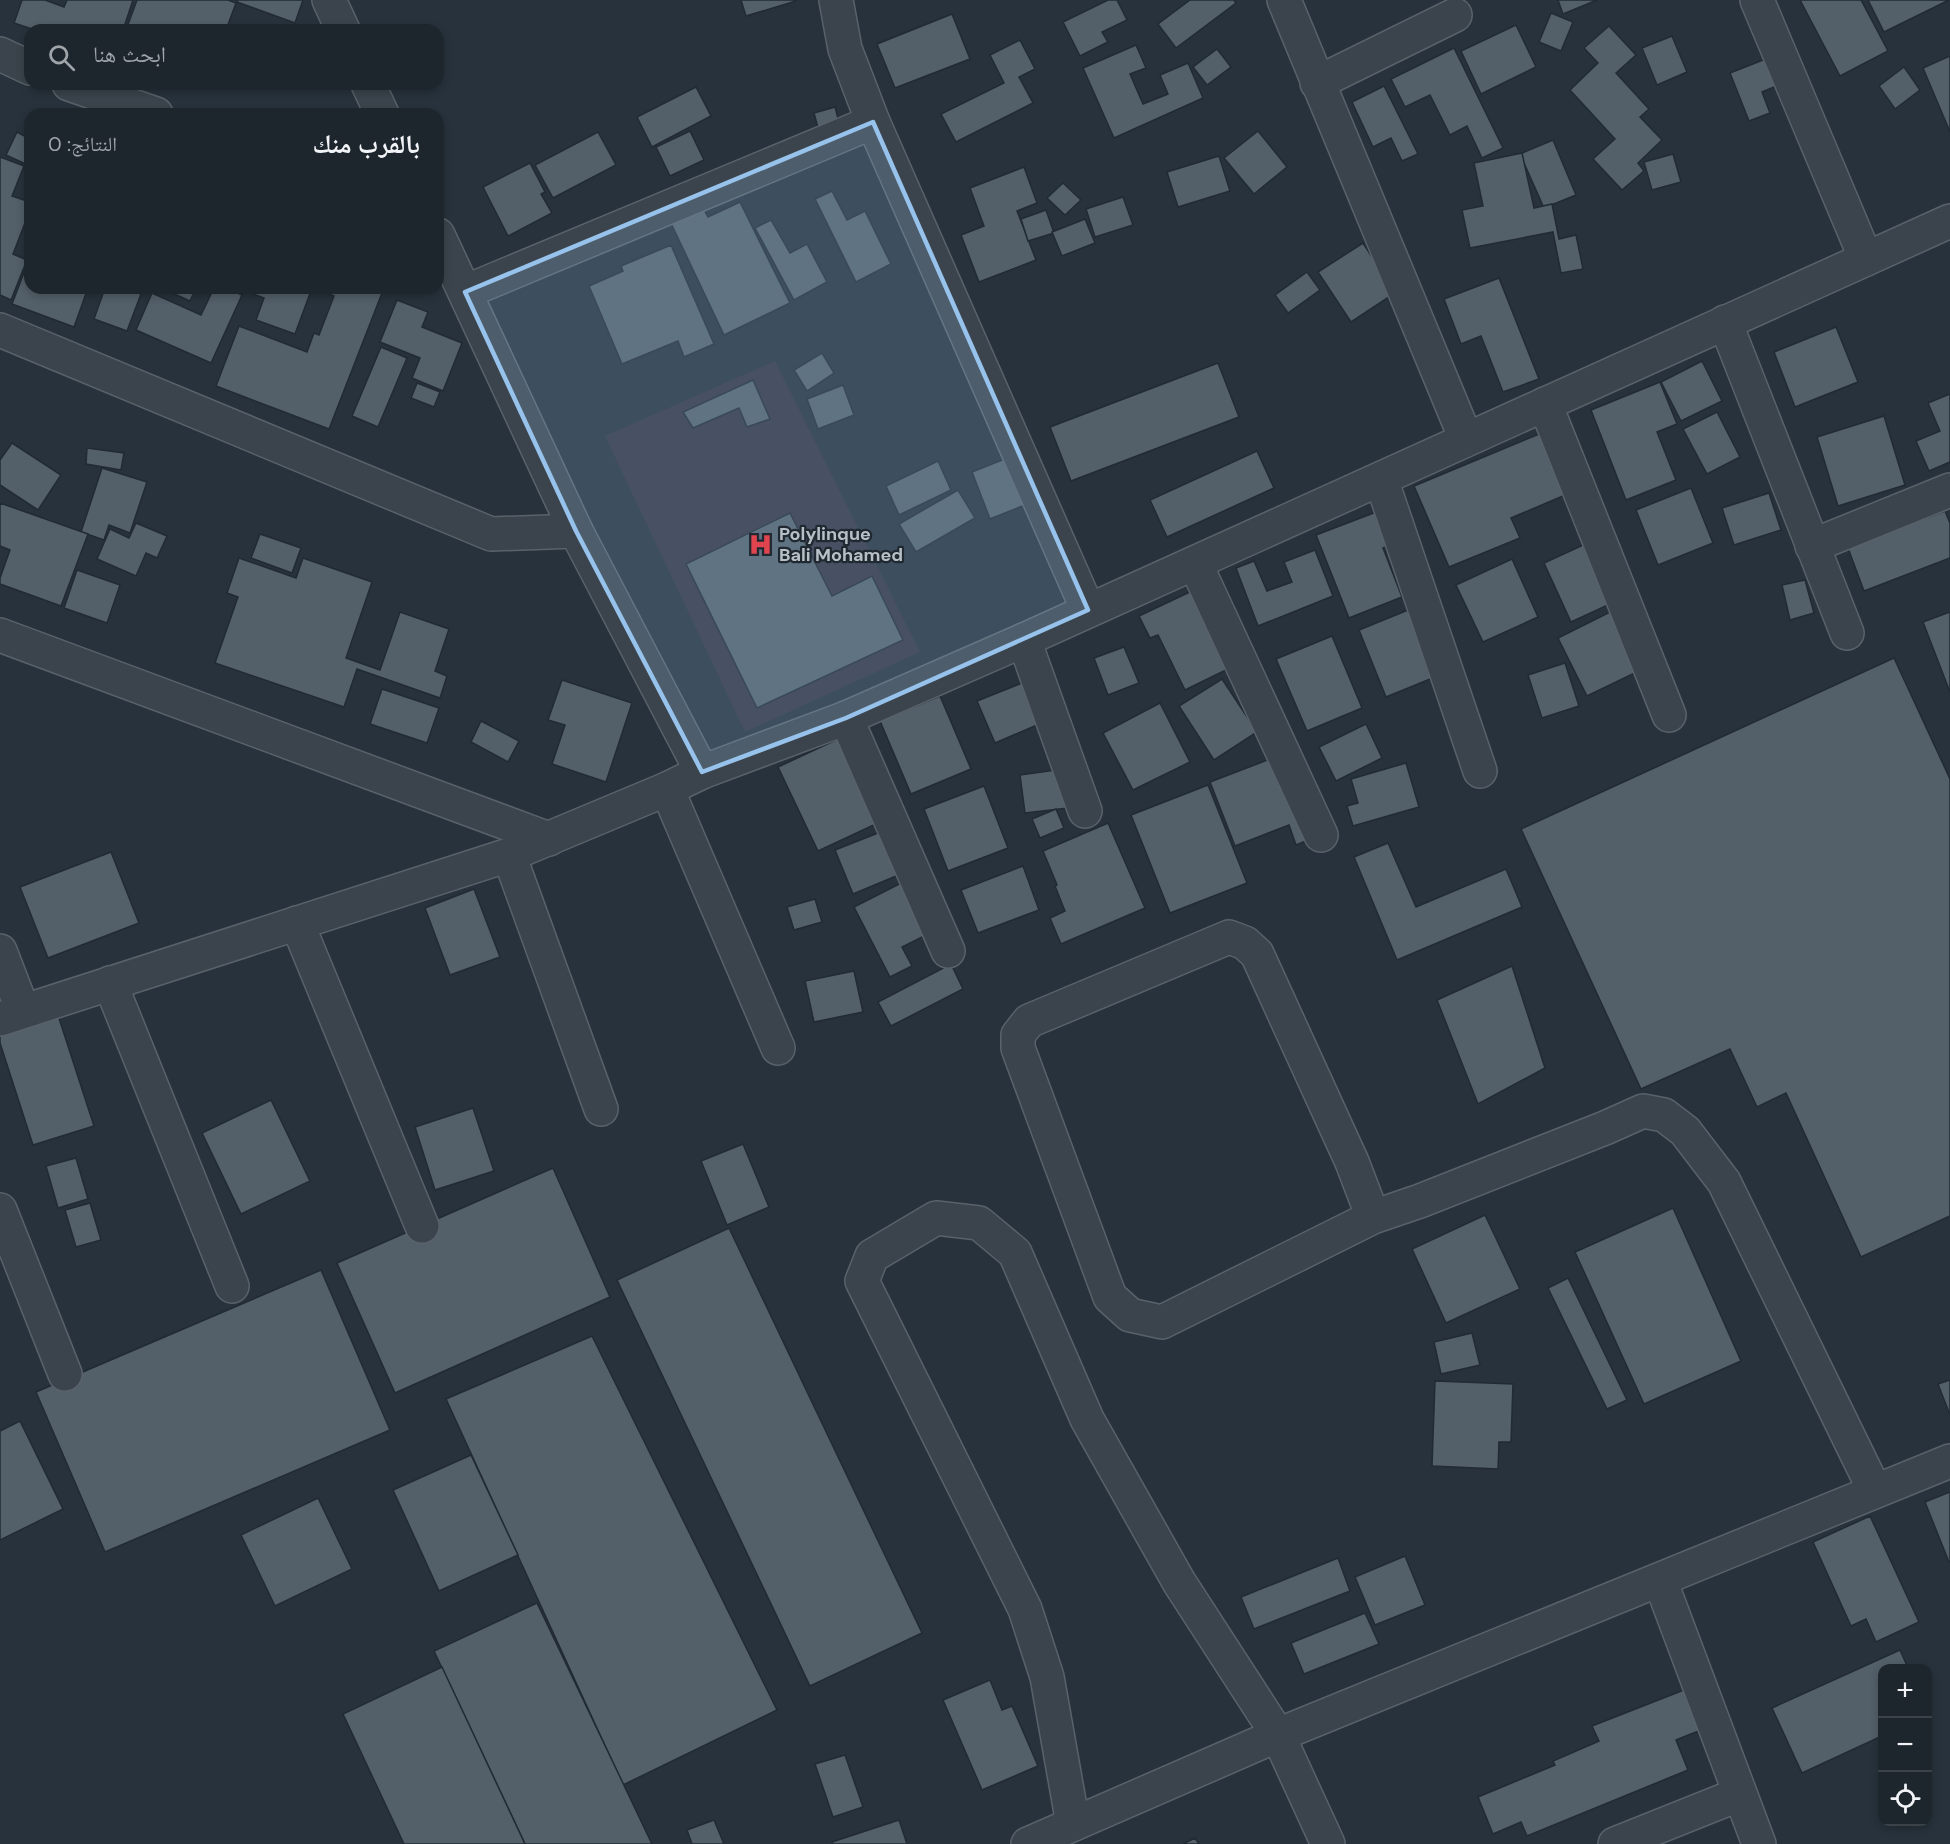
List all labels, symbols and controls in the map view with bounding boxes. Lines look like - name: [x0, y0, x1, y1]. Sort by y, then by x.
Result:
- search box: [24, 24, 444, 90]
- text: ابحث هنا: [93, 40, 166, 69]
- icon: search: [45, 41, 78, 74]
- text: بالقرب منك: [312, 127, 420, 161]
- text: النتائج: 0: [48, 131, 117, 157]
- place label: Polylinque Bali Mohamed: [779, 522, 903, 567]
- hospital icon: Polylinque Bali Mohamed: [748, 531, 774, 557]
- map controls: [1878, 1664, 1932, 1826]
- button: +: [1878, 1664, 1932, 1718]
- button: −: [1878, 1718, 1932, 1772]
- button: locate: [1878, 1772, 1932, 1826]

